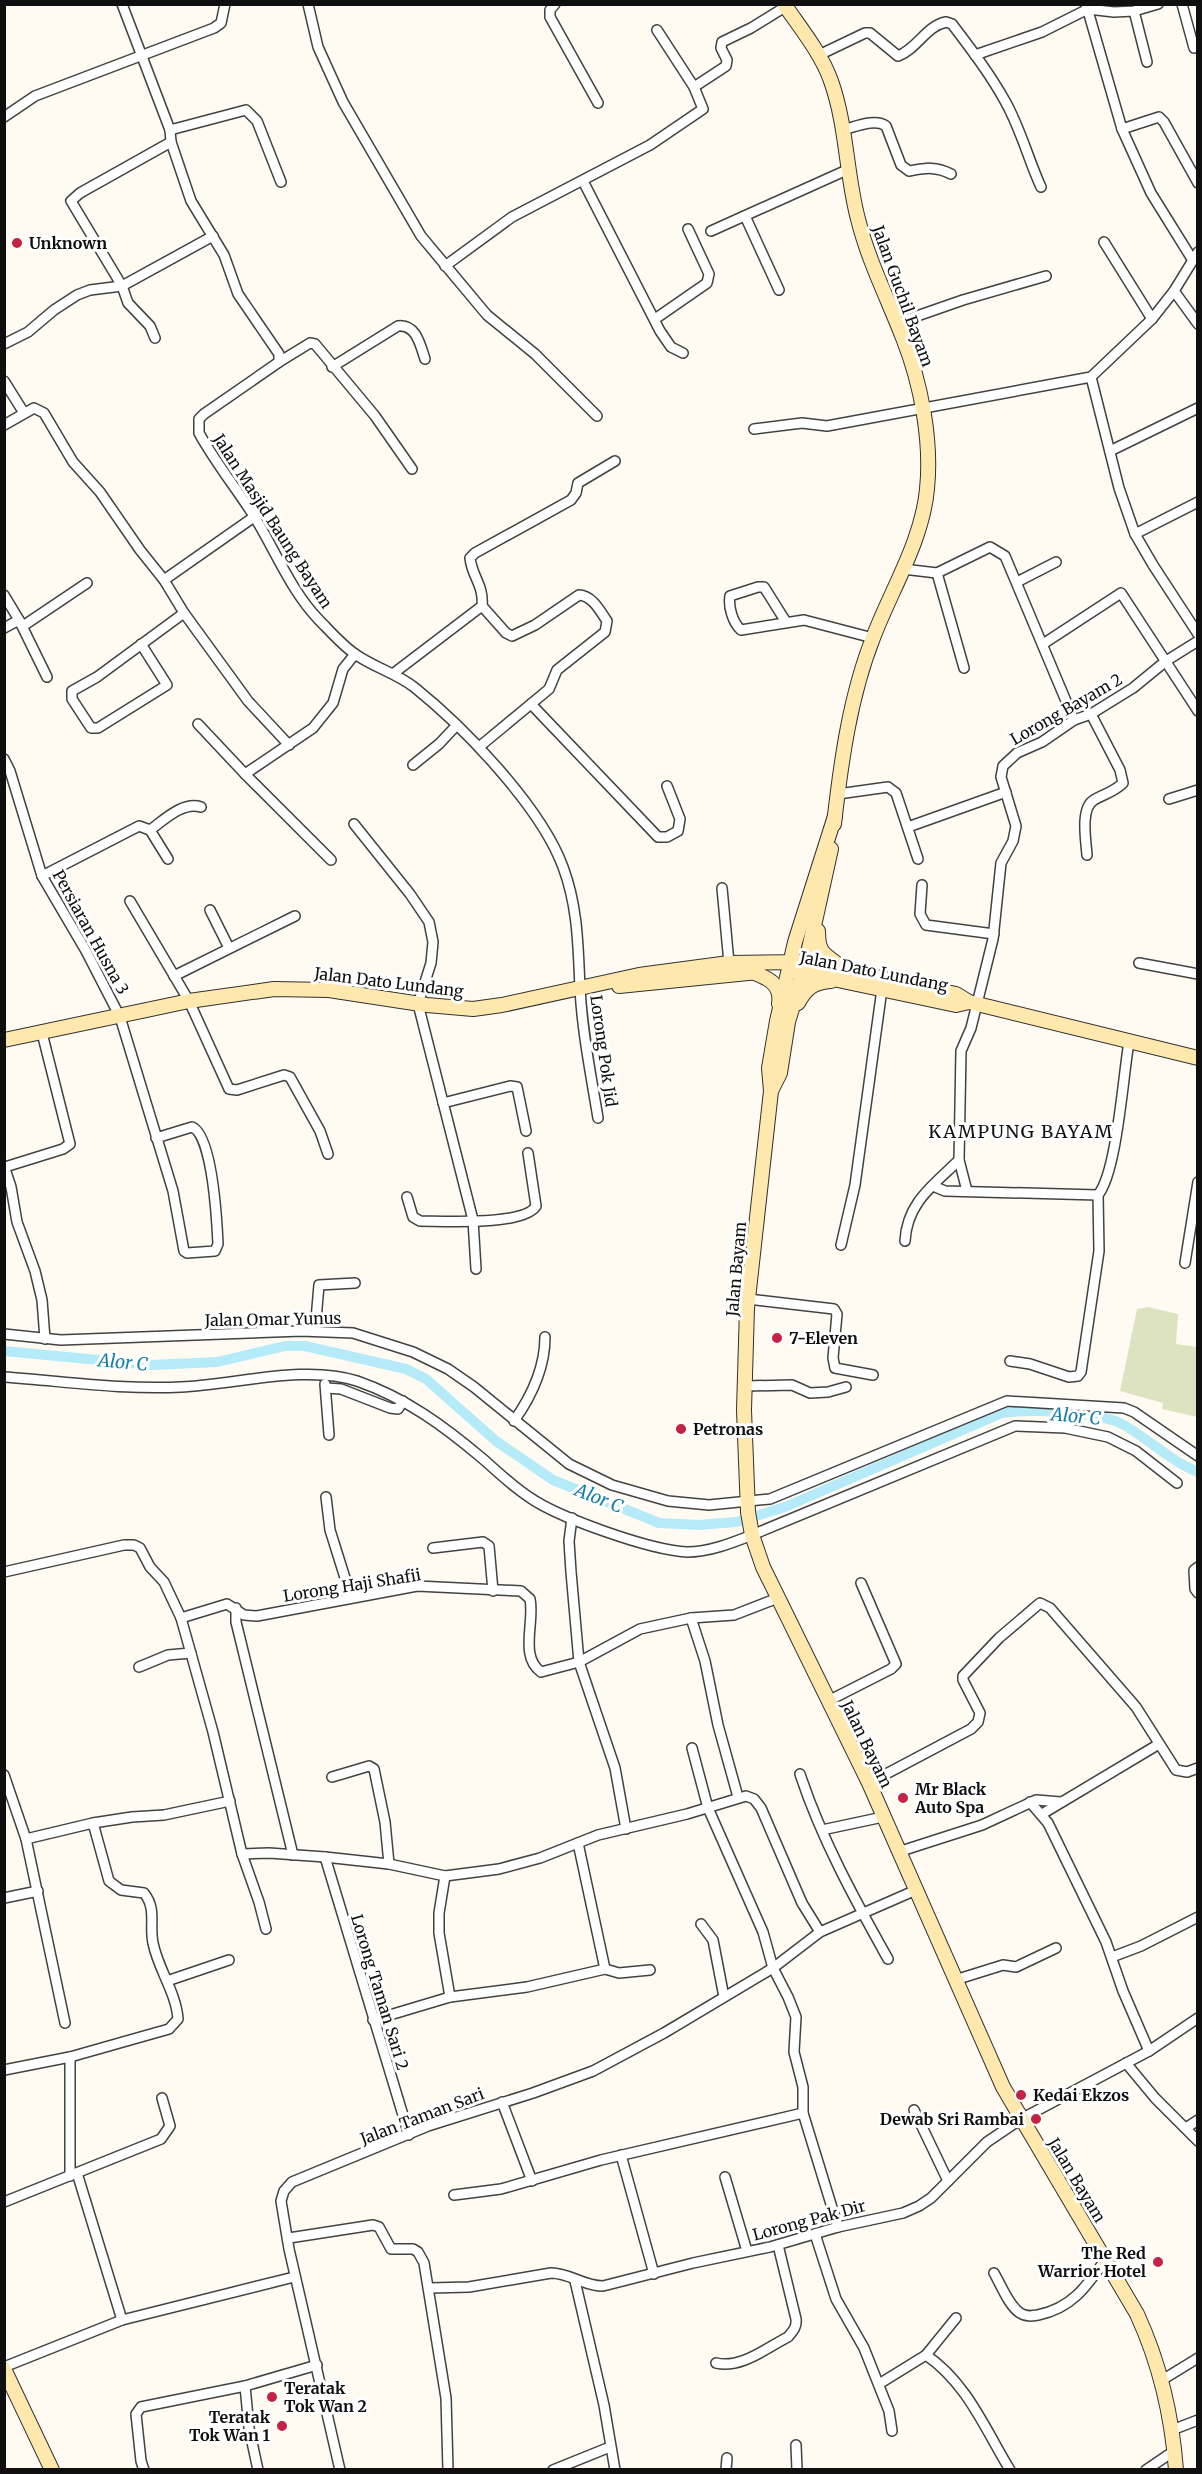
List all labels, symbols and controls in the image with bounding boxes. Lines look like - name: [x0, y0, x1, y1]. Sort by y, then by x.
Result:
- street label: Jalan Guchil Bayam: [868, 222, 938, 370]
- place label: Unknown: [29, 233, 107, 253]
- marker: Unknown: [10, 236, 24, 250]
- street label: Jalan Masjid Baung Bayam: [209, 429, 337, 612]
- street label: Lorong Bayam 2: [1007, 669, 1125, 749]
- street label: Persiaran Husna 3: [49, 866, 133, 998]
- street label: Jalan Dato Lundang: [797, 947, 950, 995]
- street label: Jalan Dato Lundang: [312, 963, 465, 1001]
- street label: Lorong Pok Jid: [586, 994, 622, 1109]
- district label: KAMPUNG BAYAM: [928, 1120, 1114, 1143]
- street label: Jalan Bayam: [722, 1221, 750, 1318]
- street label: Jalan Omar Yunus: [203, 1308, 342, 1330]
- place label: 7-Eleven: [789, 1328, 858, 1348]
- marker: 7-Eleven: [770, 1331, 784, 1345]
- water label: Alor C: [95, 1348, 149, 1376]
- water label: Alor C: [1048, 1402, 1102, 1430]
- place label: Petronas: [693, 1419, 763, 1439]
- marker: Petronas: [674, 1422, 688, 1436]
- water label: Alor C: [570, 1477, 627, 1518]
- street label: Lorong Haji Shafii: [282, 1564, 422, 1606]
- street label: Jalan Bayam: [837, 1696, 897, 1791]
- place label: Mr Black Auto Spa: [914, 1779, 987, 1817]
- marker: Mr Black Auto Spa: [896, 1791, 910, 1805]
- street label: Lorong Taman Sari 2: [347, 1912, 413, 2072]
- street label: Jalan Taman Sari: [356, 2083, 487, 2149]
- place label: Kedai Ekzos: [1033, 2085, 1129, 2105]
- marker: Kedai Ekzos: [1014, 2088, 1028, 2102]
- place label: Dewab Sri Rambai: [880, 2109, 1025, 2129]
- marker: Dewab Sri Rambai: [1029, 2112, 1043, 2126]
- street label: Jalan Bayam: [1043, 2133, 1110, 2226]
- street label: Lorong Pak Dir: [750, 2195, 868, 2245]
- place label: The Red Warrior Hotel: [1037, 2243, 1146, 2281]
- marker: The Red Warrior Hotel: [1151, 2255, 1165, 2269]
- place label: Teratak Tok Wan 2: [284, 2378, 367, 2416]
- marker: Teratak Tok Wan 2: [265, 2390, 279, 2404]
- place label: Teratak Tok Wan 1: [189, 2407, 271, 2445]
- marker: Teratak Tok Wan 1: [275, 2419, 289, 2433]

